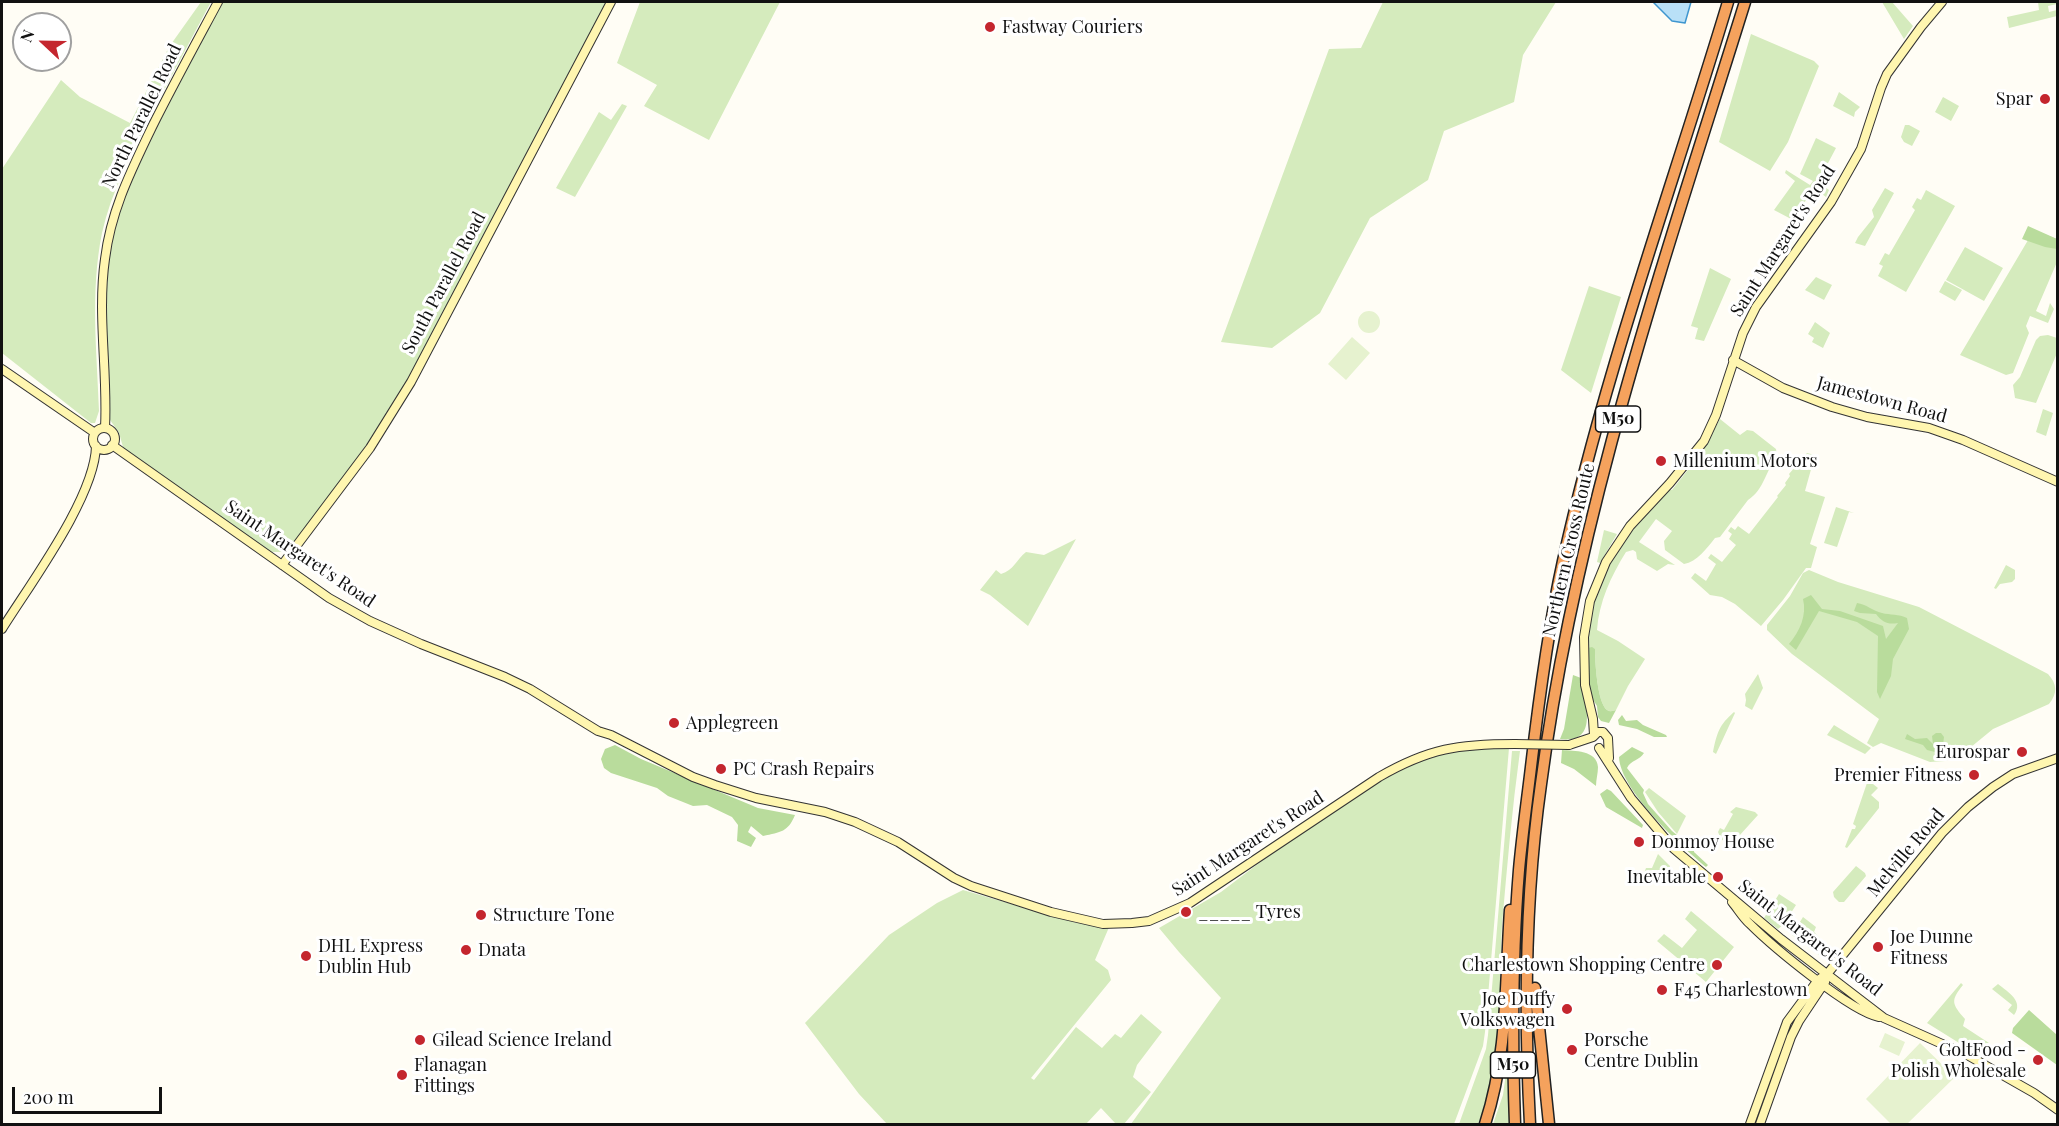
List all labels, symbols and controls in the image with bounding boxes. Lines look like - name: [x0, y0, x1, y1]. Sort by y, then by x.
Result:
- north arrow: [12, 12, 72, 72]
- place label: Fastway Couriers: [1002, 16, 1143, 38]
- marker: Fastway Couriers: [983, 20, 997, 34]
- text: N: [15, 27, 39, 45]
- street label: North Parallel Road: [98, 40, 186, 192]
- place label: Spar: [1996, 88, 2033, 110]
- marker: Spar: [2038, 92, 2052, 106]
- street label: Saint Margaret's Road: [1726, 161, 1840, 321]
- street label: South Parallel Road: [397, 208, 491, 358]
- street label: Jamestown Road: [1815, 372, 1949, 428]
- road number: M50: [1596, 406, 1640, 432]
- place label: Millenium Motors: [1673, 450, 1818, 472]
- marker: Millenium Motors: [1654, 454, 1668, 468]
- street label: Northern Cross Route: [1539, 461, 1599, 639]
- street label: Saint Margaret's Road: [221, 496, 379, 612]
- place label: Applegreen: [686, 712, 778, 734]
- marker: Applegreen: [667, 716, 681, 730]
- place label: Eurospar: [1936, 741, 2010, 763]
- marker: Eurospar: [2015, 745, 2029, 759]
- place label: PC Crash Repairs: [733, 758, 874, 780]
- marker: PC Crash Repairs: [714, 762, 728, 776]
- place label: Premier Fitness: [1834, 764, 1962, 786]
- marker: Premier Fitness: [1967, 768, 1981, 782]
- street label: Saint Margaret's Road: [1168, 787, 1328, 901]
- street label: Melville Road: [1863, 805, 1949, 901]
- place label: Donmoy House: [1651, 831, 1775, 853]
- marker: Donmoy House: [1632, 835, 1646, 849]
- place label: Inevitable: [1627, 866, 1706, 888]
- marker: Inevitable: [1711, 870, 1725, 884]
- street label: Saint Margaret's Road: [1734, 875, 1886, 1001]
- place label: _____ Tyres: [1198, 901, 1301, 923]
- place label: Structure Tone: [493, 904, 614, 926]
- marker: _____ Tyres: [1179, 905, 1193, 919]
- marker: Structure Tone: [474, 908, 488, 922]
- place label: Joe Dunne Fitness: [1890, 926, 1973, 968]
- place label: DHL Express Dublin Hub: [318, 935, 423, 978]
- place label: Dnata: [478, 939, 526, 961]
- marker: Joe Dunne Fitness: [1871, 940, 1885, 954]
- marker: Dnata: [459, 943, 473, 957]
- marker: DHL Express Dublin Hub: [299, 949, 313, 963]
- place label: Charlestown Shopping Centre: [1462, 954, 1705, 976]
- marker: Charlestown Shopping Centre: [1710, 958, 1724, 972]
- place label: F45 Charlestown: [1674, 979, 1808, 1001]
- marker: F45 Charlestown: [1655, 983, 1669, 997]
- place label: Joe Duffy Volkswagen: [1460, 988, 1555, 1030]
- marker: Joe Duffy Volkswagen: [1560, 1002, 1574, 1016]
- place label: Gilead Science Ireland: [432, 1029, 612, 1051]
- place label: Porsche Centre Dublin: [1584, 1029, 1698, 1072]
- marker: Gilead Science Ireland: [413, 1033, 427, 1047]
- place label: GoltFood - Polish Wholesale: [1891, 1039, 2026, 1082]
- marker: Porsche Centre Dublin: [1565, 1043, 1579, 1057]
- road number: M50: [1490, 1052, 1536, 1078]
- marker: GoltFood - Polish Wholesale: [2031, 1053, 2045, 1067]
- place label: Flanagan Fittings: [414, 1054, 487, 1096]
- marker: Flanagan Fittings: [395, 1068, 409, 1082]
- scale bar: [15, 1075, 165, 1113]
- text: 200 m: [23, 1085, 74, 1109]

